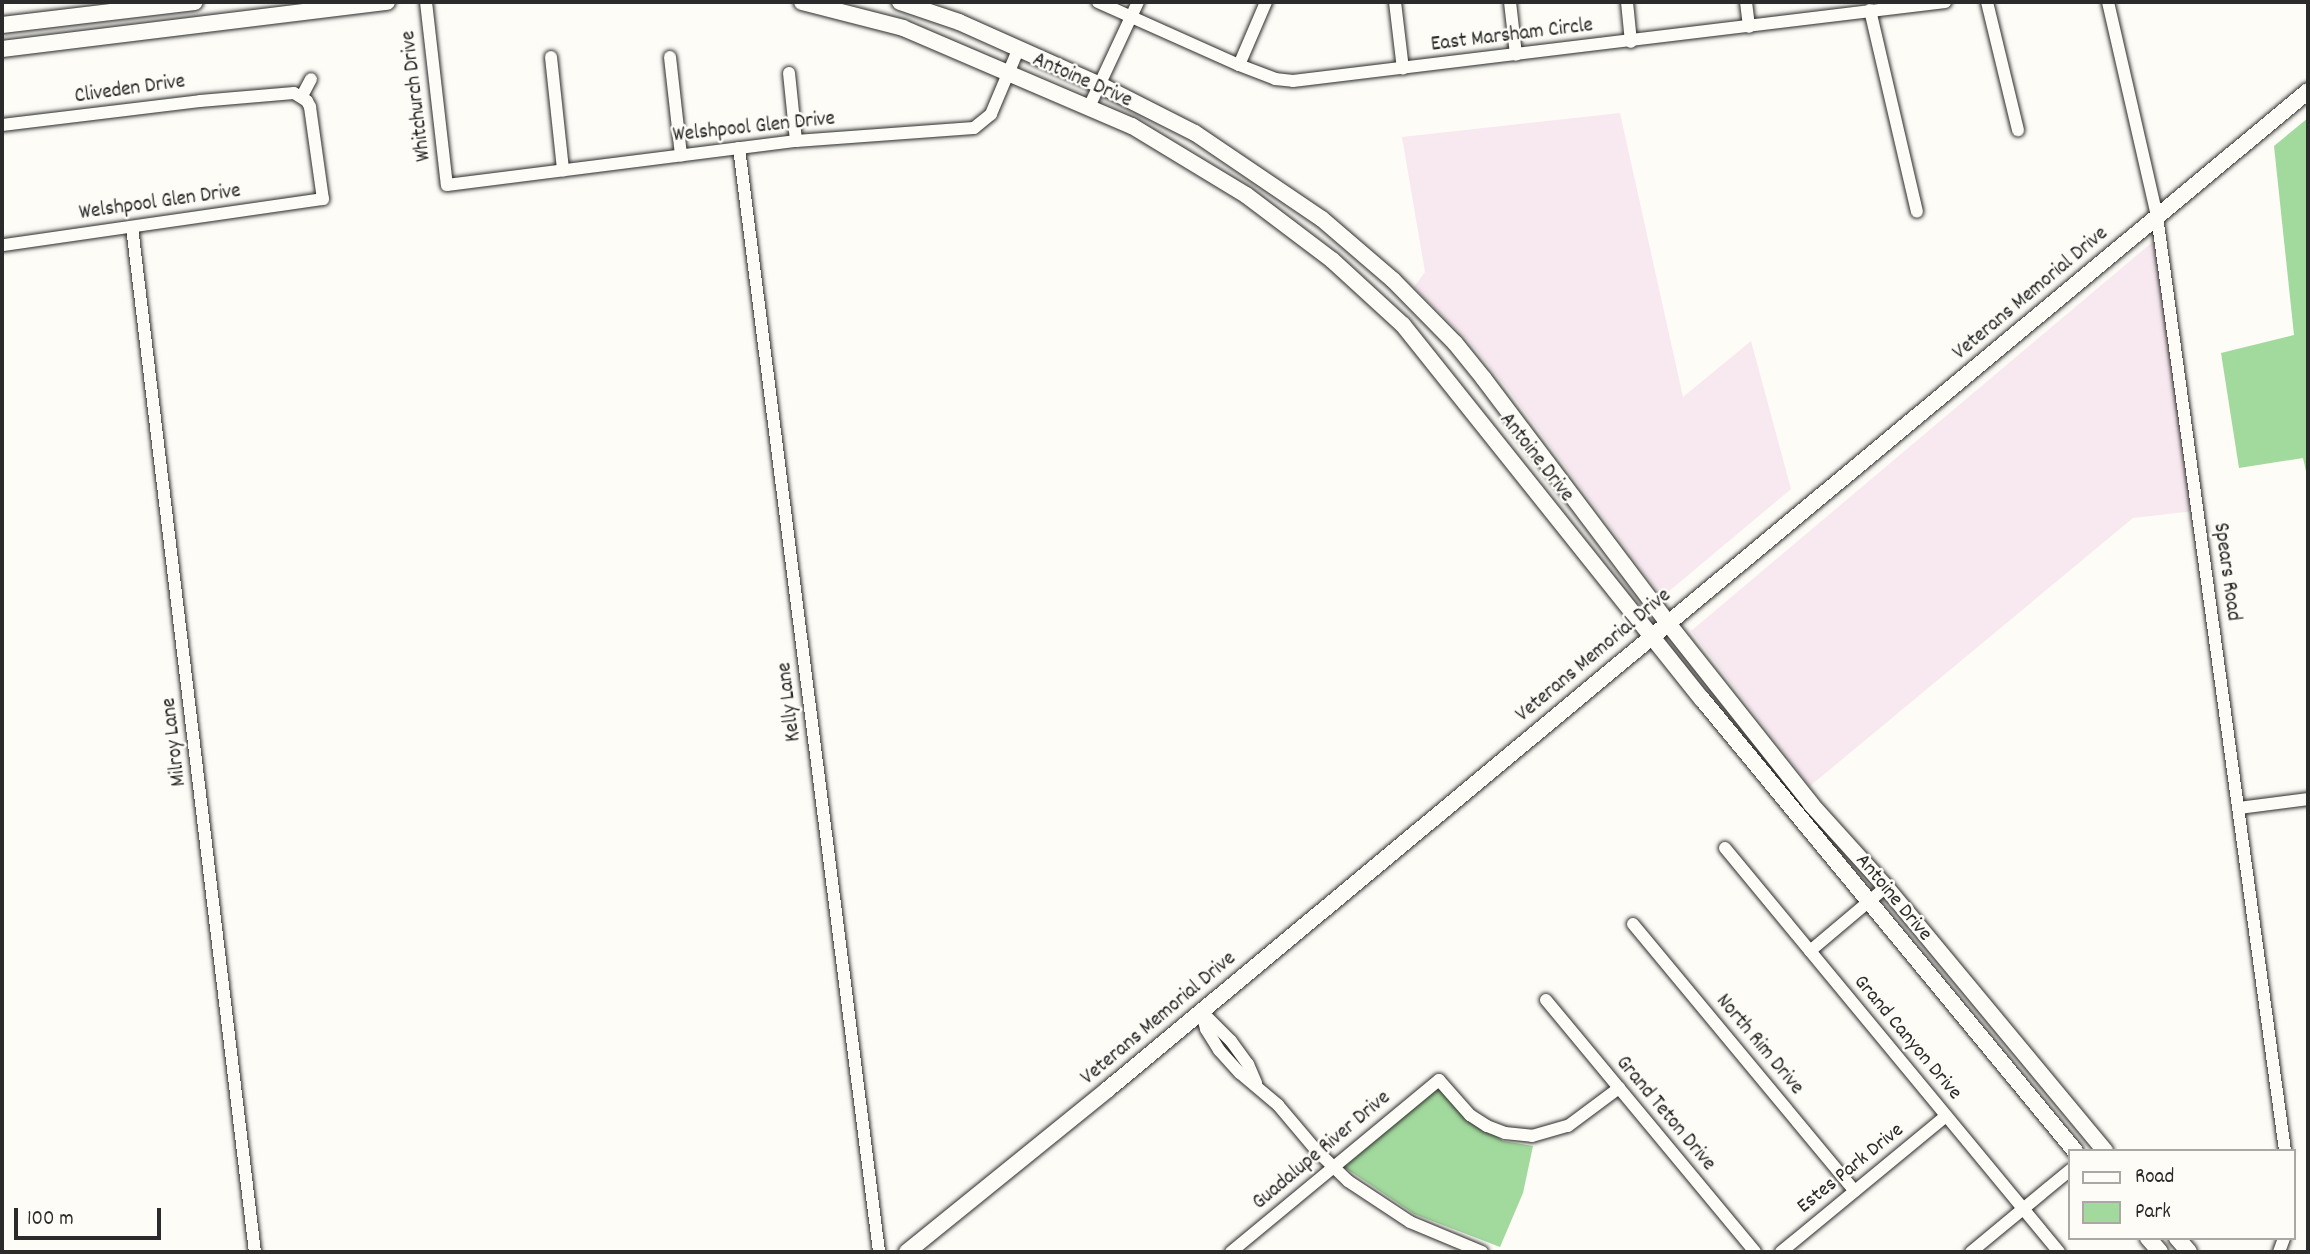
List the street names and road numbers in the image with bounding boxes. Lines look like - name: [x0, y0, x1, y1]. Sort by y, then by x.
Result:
- street label: East Marsham Circle: [1430, 14, 1594, 58]
- street label: Whitchurch Drive: [396, 29, 438, 163]
- street label: Antoine Drive: [1028, 48, 1136, 114]
- street label: Cliveden Drive: [73, 70, 187, 110]
- street label: Welshpool Glen Drive: [672, 107, 836, 149]
- street label: Welshpool Glen Drive: [78, 179, 242, 227]
- street label: Veterans Memorial Drive: [1948, 222, 2114, 366]
- street label: Antoine Drive: [1493, 408, 1579, 508]
- street label: Spears Road: [2207, 521, 2245, 623]
- street label: Veterans Memorial Drive: [1511, 584, 1677, 728]
- street label: Kelly Lane: [773, 661, 807, 743]
- street label: Milroy Lane: [157, 696, 193, 788]
- street label: Antoine Drive: [1849, 849, 1937, 947]
- street label: Veterans Memorial Drive: [1076, 947, 1242, 1091]
- street label: Grand Canyon Drive: [1847, 970, 1967, 1106]
- street label: North Rim Drive: [1710, 990, 1808, 1100]
- street label: Grand Teton Drive: [1610, 1051, 1720, 1177]
- street label: Guadalupe River Drive: [1248, 1086, 1396, 1216]
- street label: Estes Park Drive: [1793, 1118, 1909, 1220]

